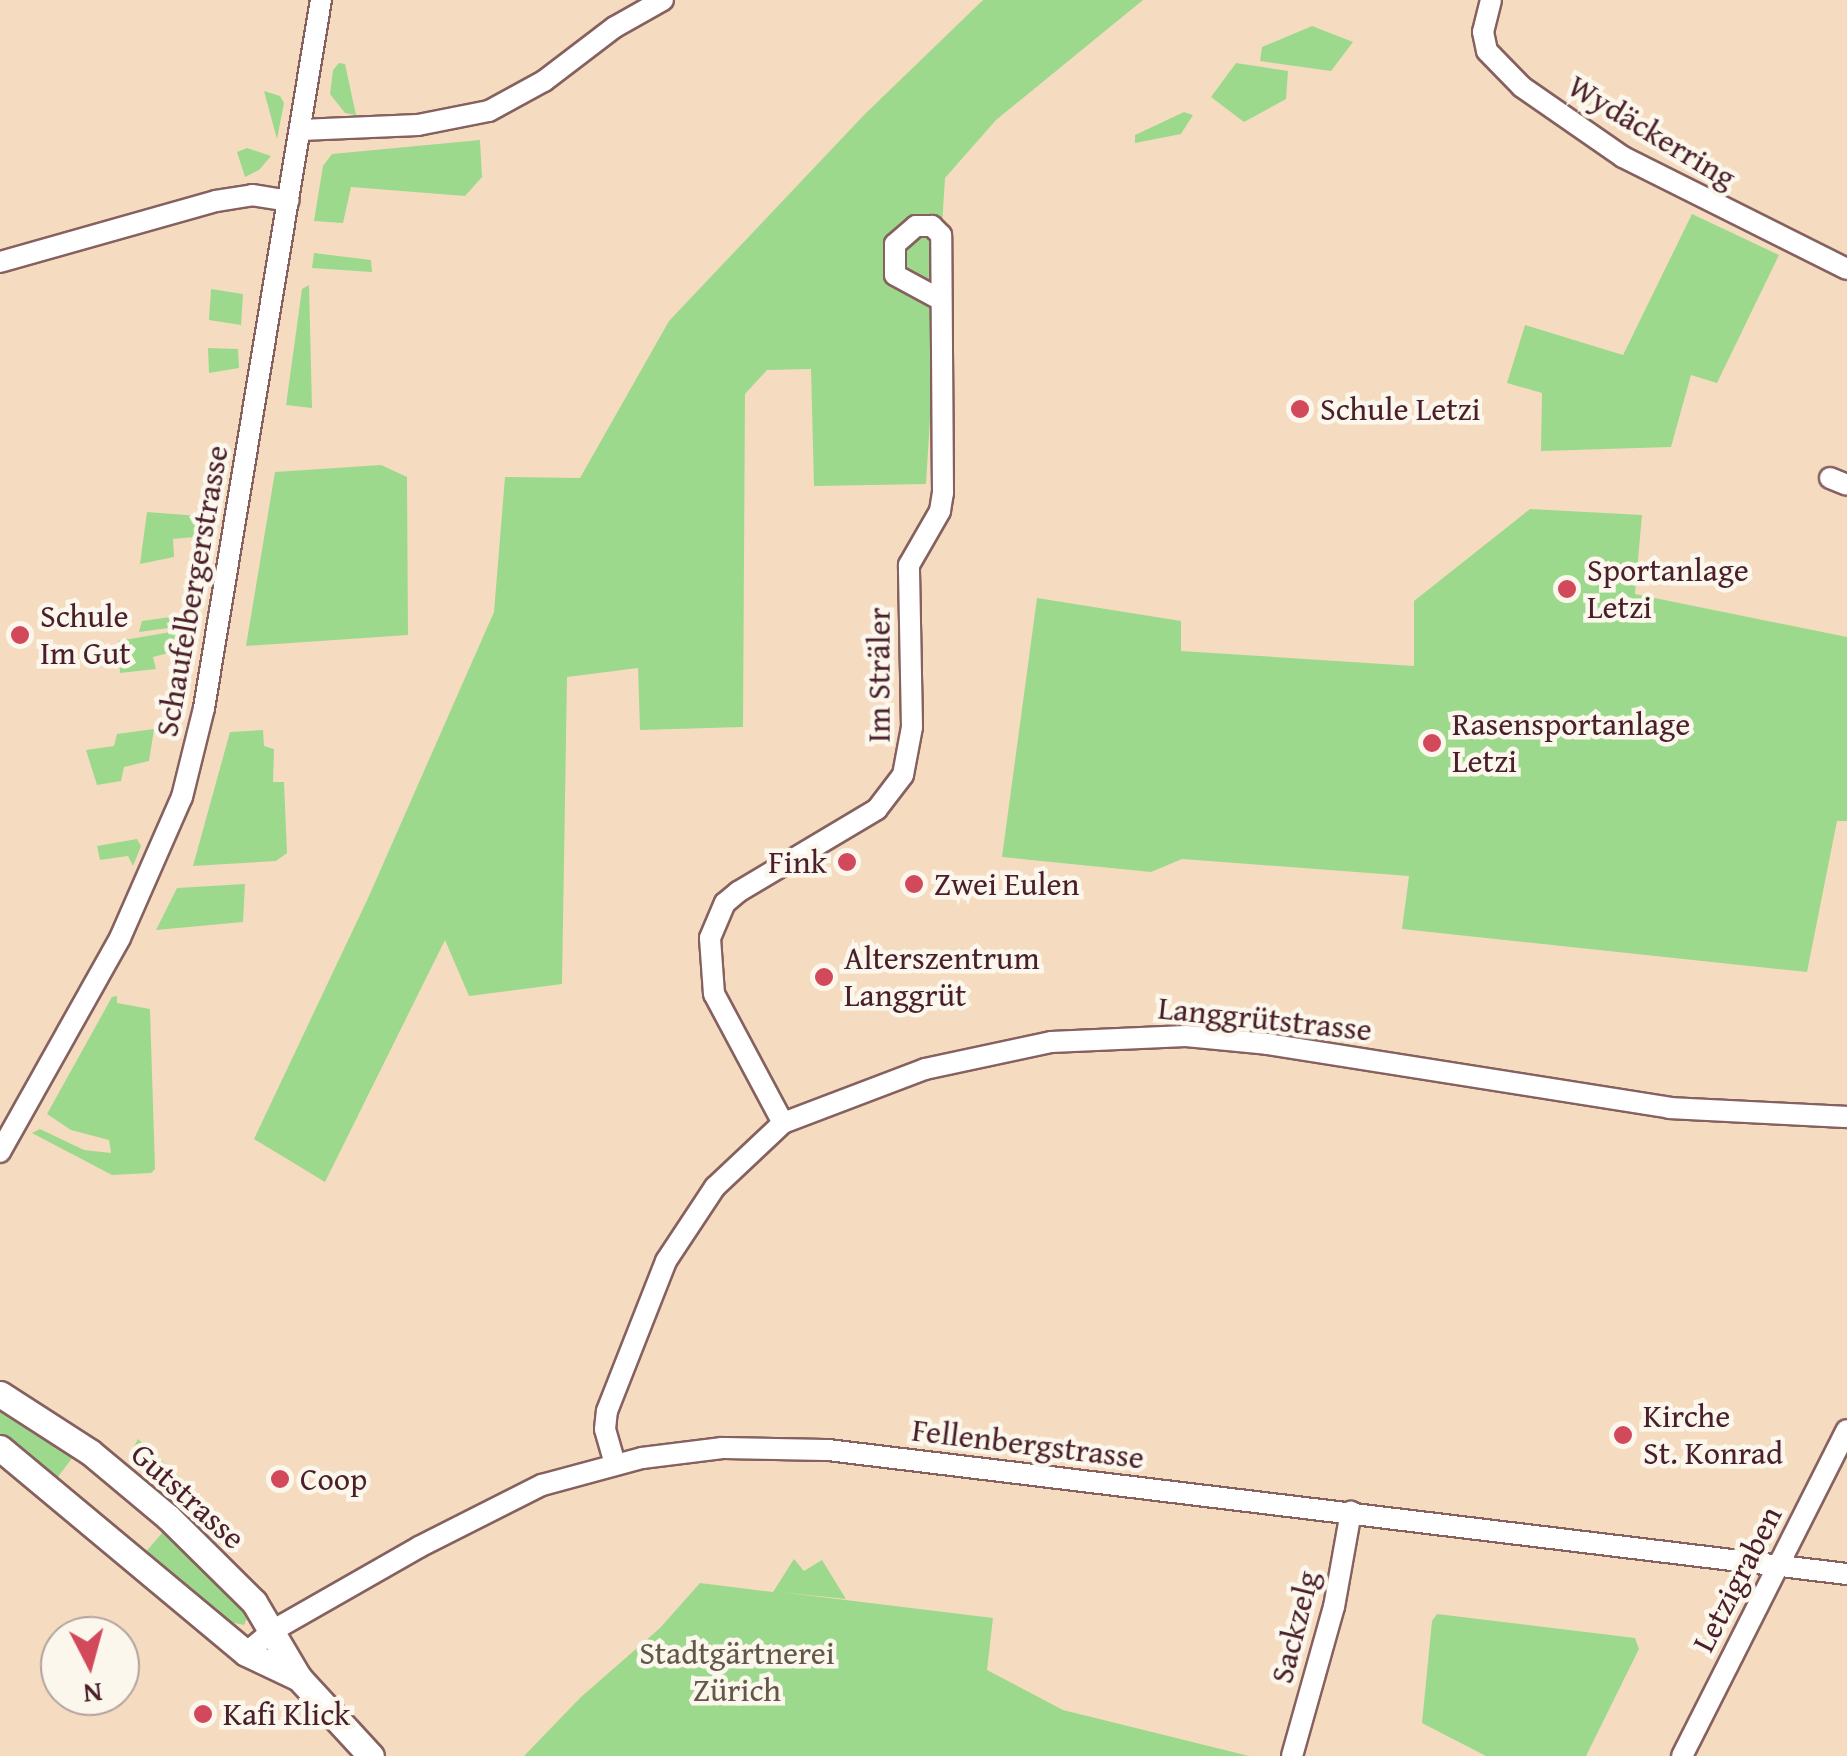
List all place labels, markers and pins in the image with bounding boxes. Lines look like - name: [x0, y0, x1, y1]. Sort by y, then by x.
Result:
- place label: Schule Letzi: [1320, 390, 1481, 428]
- marker: Schule Letzi: [1289, 398, 1311, 420]
- place label: Sportanlage Letzi: [1587, 552, 1749, 627]
- marker: Sportanlage Letzi: [1556, 578, 1578, 600]
- place label: Schule Im Gut: [40, 598, 130, 673]
- marker: Schule Im Gut: [9, 624, 31, 646]
- place label: Rasensportanlage Letzi: [1452, 706, 1690, 781]
- marker: Rasensportanlage Letzi: [1421, 732, 1443, 754]
- place label: Fink: [768, 843, 827, 881]
- marker: Fink: [836, 851, 858, 873]
- place label: Zwei Eulen: [934, 865, 1080, 903]
- marker: Zwei Eulen: [903, 873, 925, 895]
- place label: Alterszentrum Langgrüt: [844, 940, 1040, 1015]
- marker: Alterszentrum Langgrüt: [813, 966, 835, 988]
- place label: Kirche St. Konrad: [1643, 1398, 1783, 1473]
- marker: Kirche St. Konrad: [1612, 1424, 1634, 1446]
- place label: Coop: [300, 1460, 367, 1498]
- marker: Coop: [269, 1468, 291, 1490]
- place label: Kafi Klick: [223, 1695, 350, 1733]
- marker: Kafi Klick: [192, 1703, 214, 1725]

